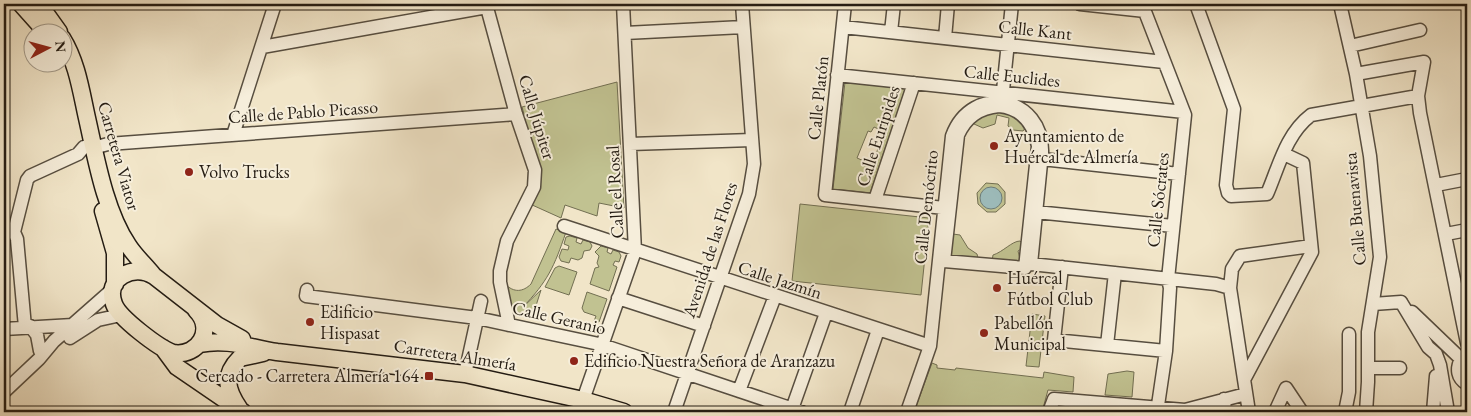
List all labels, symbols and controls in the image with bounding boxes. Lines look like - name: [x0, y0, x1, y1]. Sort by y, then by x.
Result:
- street label: Calle Kant: [997, 14, 1073, 45]
- north arrow: [22, 22, 72, 72]
- text: N: [51, 40, 71, 54]
- street label: Calle Platón: [802, 54, 833, 141]
- street label: Calle Euclides: [963, 59, 1062, 92]
- street label: Calle Júpiter: [514, 72, 561, 162]
- street label: Calle Euripides: [850, 82, 905, 189]
- street label: Calle de Pablo Picasso: [227, 95, 379, 128]
- street label: Carretera Viator: [93, 99, 146, 213]
- place label: Ayuntamiento de Huércal de Almería: [1003, 124, 1139, 168]
- marker: Ayuntamiento de Huércal de Almería: [988, 140, 1000, 152]
- street label: Calle el Rosal: [601, 145, 628, 239]
- street label: Calle Demócrito: [908, 149, 943, 265]
- street label: Calle Sócrates: [1141, 151, 1174, 249]
- street label: Calle Buenavista: [1338, 151, 1371, 267]
- place label: Volvo Trucks: [199, 160, 290, 183]
- marker: Volvo Trucks: [183, 166, 195, 178]
- street label: Avenida de las Flores: [676, 179, 742, 322]
- street label: Calle Jazmín: [735, 255, 825, 304]
- place label: Huércal Fútbol Club: [1007, 266, 1093, 310]
- marker: Huércal Fútbol Club: [991, 282, 1003, 294]
- street label: Calle Geranio: [510, 296, 608, 339]
- place label: Edificio Hispasat: [320, 300, 380, 344]
- place label: Pabellón Municipal: [994, 311, 1066, 355]
- marker: Edificio Hispasat: [304, 316, 316, 328]
- marker: Pabellón Municipal: [978, 327, 990, 339]
- street label: Carretera Almería: [392, 333, 519, 376]
- place label: Edificio Nuestra Señora de Aranzazu: [584, 349, 836, 372]
- marker: Edificio Nuestra Señora de Aranzazu: [568, 355, 580, 367]
- place label: Cercado - Carretera Almería 164: [195, 364, 419, 387]
- marker: Cercado - Carretera Almería 164: [423, 370, 435, 382]

